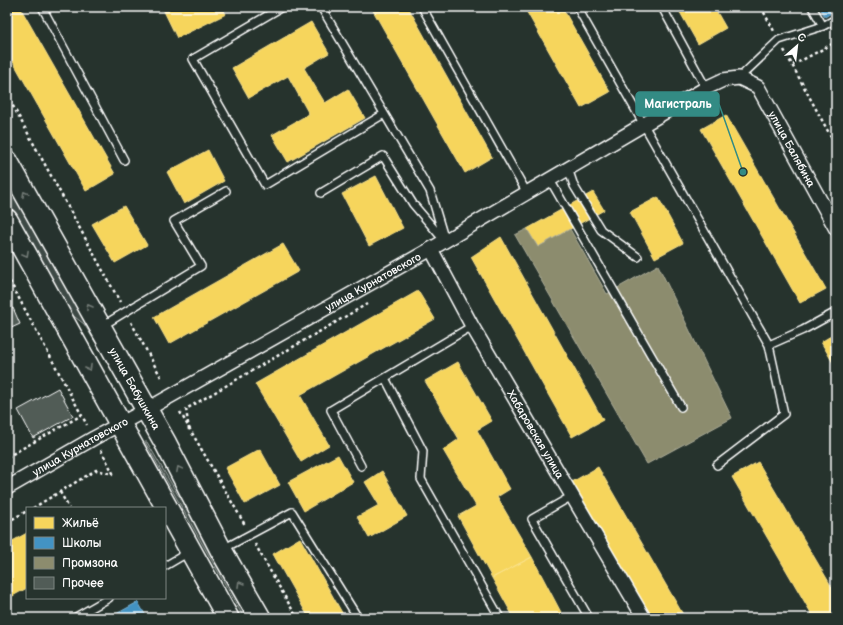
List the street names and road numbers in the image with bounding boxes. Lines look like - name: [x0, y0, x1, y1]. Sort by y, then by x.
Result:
- street label: улица Балябина: [765, 109, 818, 190]
- street label: улица Курнатовского: [323, 250, 423, 314]
- street label: улица Бабушкина: [106, 346, 163, 432]
- street label: Хабаровская улица: [504, 388, 567, 482]
- street label: улица Курнатовского: [30, 415, 131, 479]

